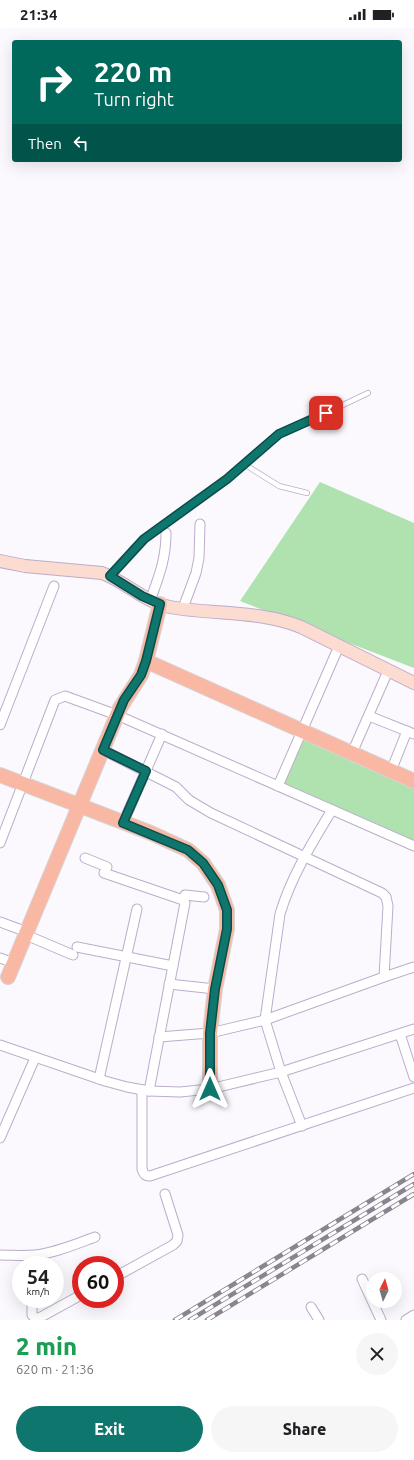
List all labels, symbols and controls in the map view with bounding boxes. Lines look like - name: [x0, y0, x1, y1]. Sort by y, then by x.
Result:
- text: 21:34: [20, 6, 58, 23]
- icon: right: [28, 56, 80, 108]
- text: 220 m: [94, 56, 172, 87]
- text: Turn right: [94, 89, 174, 109]
- icon: left: [70, 132, 92, 154]
- text: Then: [28, 135, 62, 152]
- pin: [309, 396, 343, 430]
- icon: arrive: [315, 402, 337, 424]
- position arrow: [189, 1068, 231, 1110]
- speed limit sign: 60: [72, 1256, 124, 1308]
- text: 54: [27, 1265, 49, 1288]
- north arrow: [366, 1272, 402, 1308]
- map controls: [366, 1272, 402, 1308]
- text: km/h: [26, 1286, 50, 1297]
- text: 2 min: [16, 1333, 77, 1360]
- button: close: [356, 1333, 398, 1375]
- text: 620 m · 21:36: [16, 1362, 94, 1376]
- button: Exit: [16, 1406, 203, 1452]
- button: Share: [211, 1406, 398, 1452]

